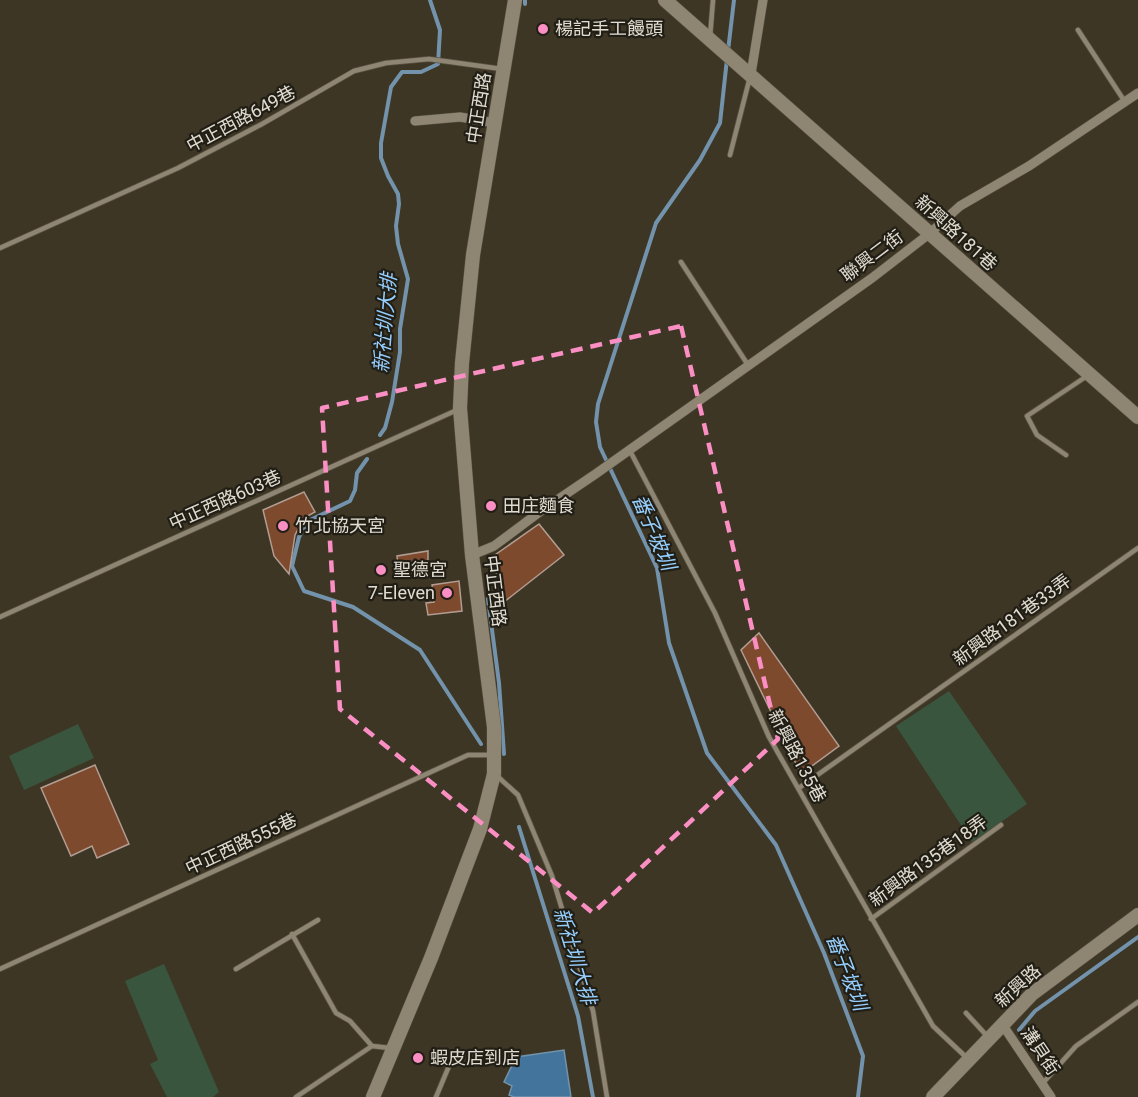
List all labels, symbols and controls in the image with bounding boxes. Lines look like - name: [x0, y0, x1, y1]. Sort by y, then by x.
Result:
- place label: 楊記手工饅頭: [555, 18, 663, 39]
- marker: 楊記手工饅頭: [536, 22, 550, 36]
- street label: 中正西路: [463, 71, 495, 145]
- street label: 中正西路649巷: [183, 81, 299, 156]
- street label: 新興路181巷: [911, 191, 1001, 275]
- street label: 聯興二街: [837, 226, 907, 286]
- water label: 新社圳大排: [369, 269, 402, 374]
- street label: 中正西路603巷: [166, 465, 284, 534]
- water label: 番子坡圳: [627, 490, 682, 576]
- place label: 田庄麵食: [503, 495, 575, 516]
- marker: 田庄麵食: [484, 499, 498, 513]
- place label: 竹北協天宮: [295, 515, 385, 536]
- marker: 竹北協天宮: [276, 519, 290, 533]
- street label: 中正西路: [481, 554, 510, 628]
- place label: 聖德宮: [393, 559, 447, 580]
- marker: 聖德宮: [374, 563, 388, 577]
- street label: 新興路181巷33弄: [949, 570, 1075, 669]
- place label: 7-Eleven: [368, 582, 435, 603]
- marker: 7-Eleven: [440, 586, 454, 600]
- street label: 新興路135巷: [764, 706, 831, 806]
- street label: 中正西路555巷: [182, 809, 300, 878]
- street label: 新興路135巷18弄: [865, 811, 991, 910]
- water label: 新社圳大排: [549, 905, 602, 1010]
- water label: 番子坡圳: [821, 930, 874, 1016]
- street label: 新興路: [991, 960, 1045, 1011]
- street label: 溝貝街: [1017, 1022, 1064, 1079]
- place label: 蝦皮店到店: [430, 1047, 520, 1068]
- marker: 蝦皮店到店: [411, 1051, 425, 1065]

